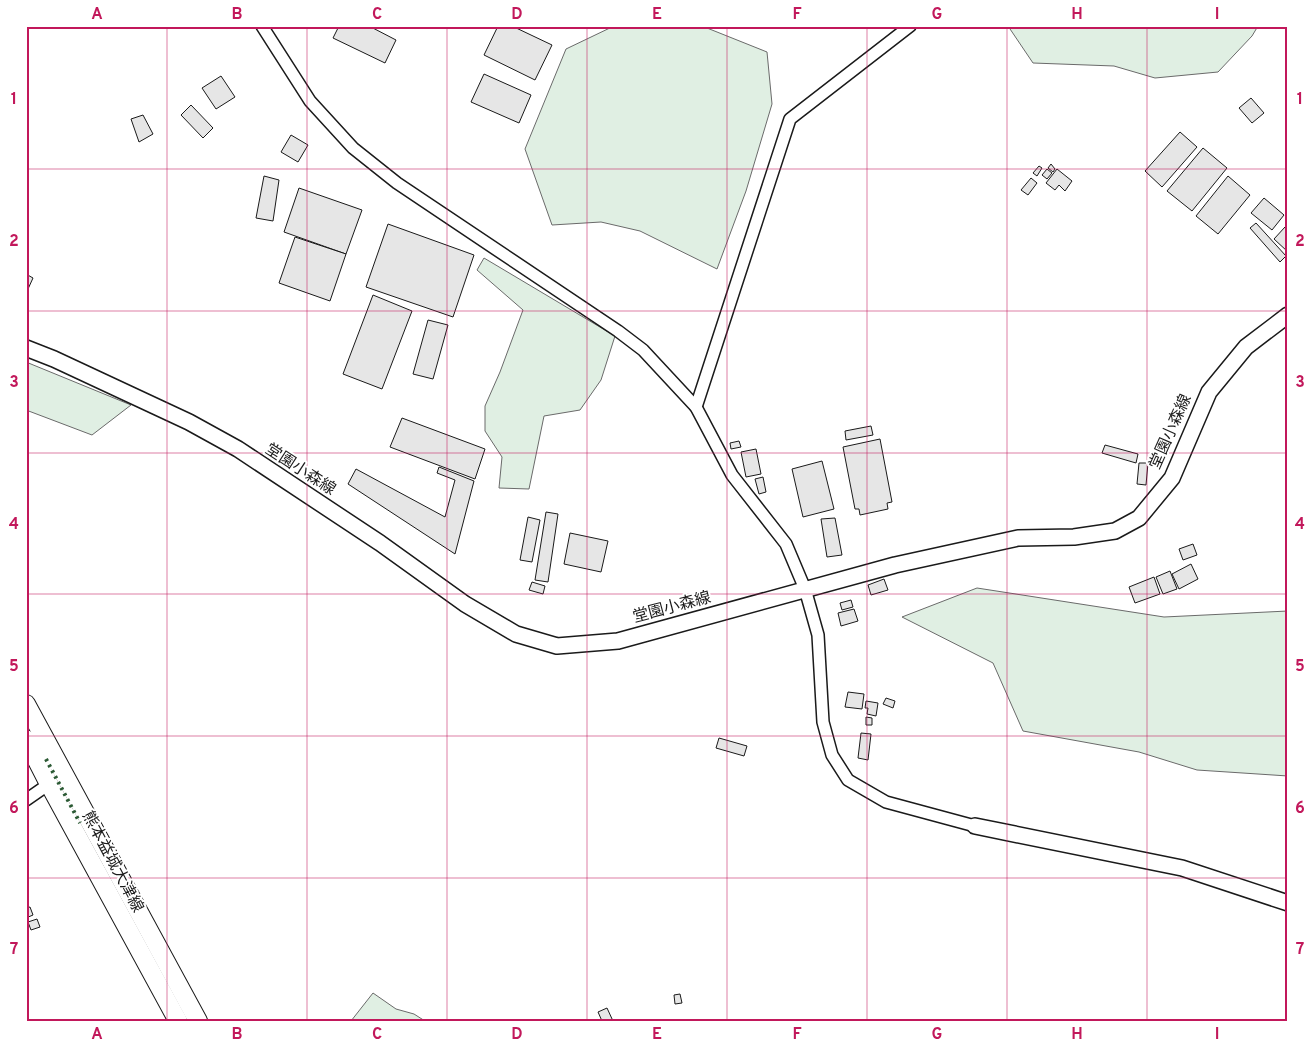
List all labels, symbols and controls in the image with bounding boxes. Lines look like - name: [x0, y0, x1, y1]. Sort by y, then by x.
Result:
- text: A: [91, 5, 103, 25]
- text: B: [231, 5, 243, 25]
- text: C: [372, 5, 382, 25]
- text: D: [511, 5, 523, 25]
- text: E: [652, 5, 662, 25]
- text: F: [792, 5, 802, 25]
- text: G: [932, 5, 942, 25]
- text: H: [1071, 5, 1083, 25]
- text: I: [1215, 5, 1219, 25]
- text: 1: [11, 90, 17, 110]
- text: 1: [1297, 90, 1303, 110]
- text: 2: [9, 232, 19, 252]
- text: 2: [1295, 232, 1305, 252]
- text: 3: [9, 373, 19, 393]
- text: 3: [1295, 373, 1305, 393]
- street label: 堂園小森線: [1146, 391, 1196, 473]
- street label: 堂園小森線: [261, 440, 339, 500]
- text: 4: [9, 515, 19, 535]
- text: 4: [1295, 515, 1305, 535]
- street label: 堂園小森線: [631, 588, 713, 628]
- text: 5: [9, 657, 19, 677]
- text: 5: [1295, 657, 1305, 677]
- text: 6: [9, 799, 19, 819]
- text: 6: [1295, 799, 1305, 819]
- street label: 熊本益城大津線: [77, 808, 147, 916]
- text: 7: [10, 940, 18, 960]
- text: 7: [1296, 940, 1304, 960]
- text: A: [91, 1025, 103, 1045]
- text: B: [231, 1025, 243, 1045]
- text: C: [372, 1025, 382, 1045]
- text: D: [511, 1025, 523, 1045]
- text: E: [652, 1025, 662, 1045]
- text: F: [792, 1025, 802, 1045]
- text: G: [932, 1025, 942, 1045]
- text: H: [1071, 1025, 1083, 1045]
- text: I: [1215, 1025, 1219, 1045]

